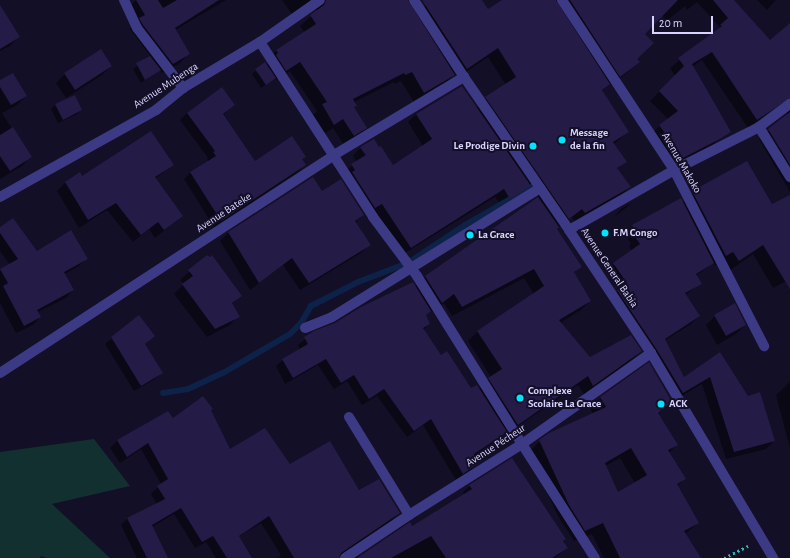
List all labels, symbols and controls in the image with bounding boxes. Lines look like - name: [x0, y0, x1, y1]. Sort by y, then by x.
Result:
- scale bar: [654, 8, 715, 34]
- text: 20 m: [659, 17, 682, 29]
- street label: Avenue Mubenga: [131, 60, 201, 112]
- place label: Message de la fin: [570, 127, 608, 153]
- street label: Avenue Makoko: [658, 130, 704, 196]
- marker: Message de la fin: [557, 135, 567, 145]
- place label: Le Prodige Divin: [454, 139, 525, 153]
- marker: Le Prodige Divin: [528, 141, 538, 151]
- street label: Avenue Bateke: [194, 190, 254, 236]
- street label: Avenue General Babia: [577, 226, 641, 310]
- place label: F.M Congo: [613, 226, 657, 240]
- place label: La Grace: [478, 228, 515, 242]
- marker: F.M Congo: [600, 228, 610, 238]
- marker: La Grace: [465, 230, 475, 240]
- place label: Complexe Scolaire La Grace: [528, 385, 601, 411]
- marker: Complexe Scolaire La Grace: [515, 393, 525, 403]
- place label: ACK: [669, 397, 688, 411]
- marker: ACK: [656, 399, 666, 409]
- street label: Avenue Pécheur: [464, 422, 528, 470]

